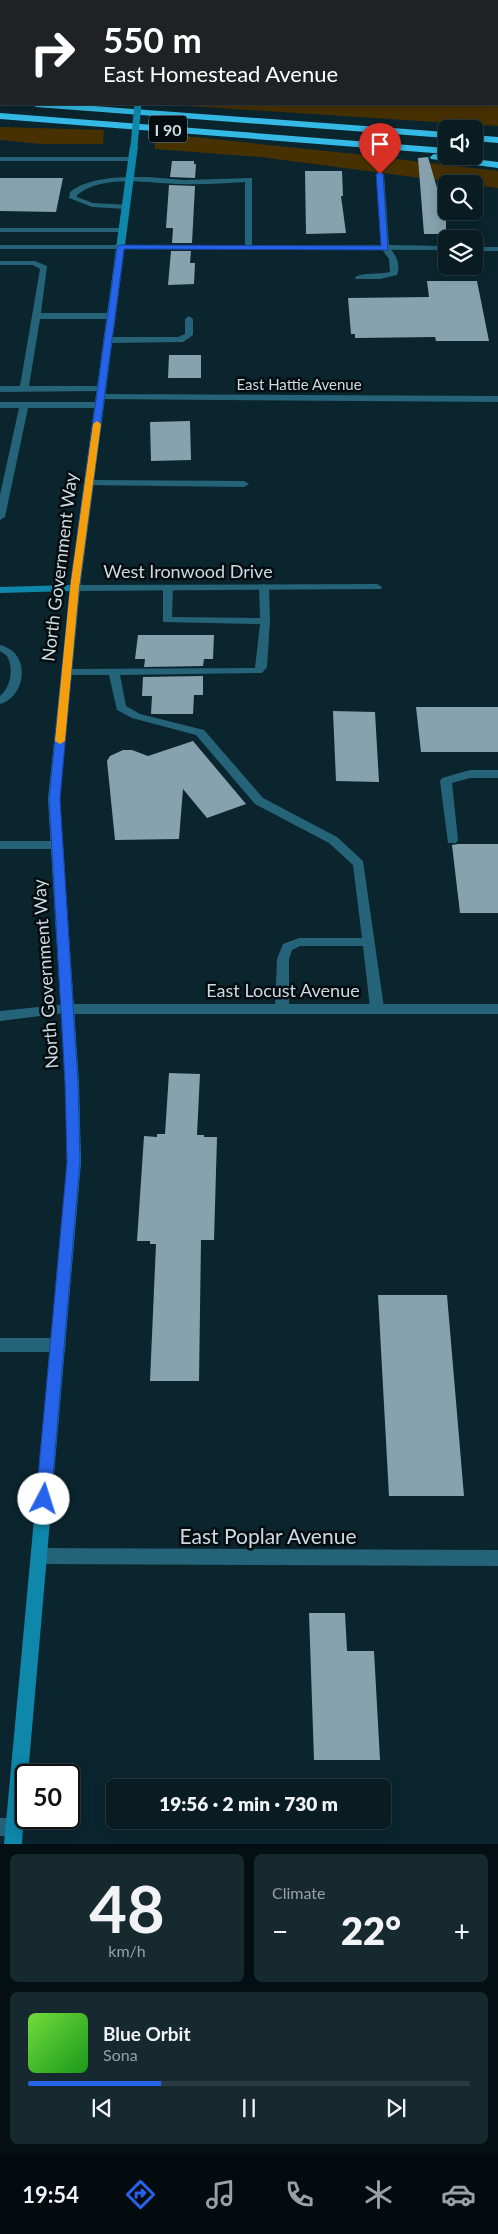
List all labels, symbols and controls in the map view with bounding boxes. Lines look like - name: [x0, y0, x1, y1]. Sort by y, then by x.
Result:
- text: 550 m: [103, 18, 202, 60]
- icon: right: [20, 20, 85, 85]
- text: East Homestead Avenue: [103, 60, 338, 87]
- road number: I 90: [149, 116, 187, 142]
- map controls: [438, 120, 483, 275]
- button: sound: [438, 120, 483, 165]
- pin: [359, 123, 401, 174]
- icon: arrive: [366, 130, 394, 158]
- button: search: [438, 175, 483, 220]
- button: layers: [438, 230, 483, 275]
- street label: East Hattie Avenue: [236, 375, 362, 393]
- street label: North Government Way: [36, 471, 82, 663]
- street label: West Ironwood Drive: [103, 560, 273, 582]
- street label: North Government Way: [27, 878, 63, 1070]
- street label: East Locust Avenue: [206, 979, 360, 1001]
- position arrow: [17, 1472, 69, 1524]
- street label: East Poplar Avenue: [180, 1523, 356, 1548]
- speed limit sign: 50: [15, 1764, 80, 1829]
- text: 19:56 · 2 min · 730 m: [159, 1792, 338, 1815]
- text: 48: [89, 1869, 165, 1947]
- text: Climate: [272, 1883, 325, 1902]
- text: 22°: [341, 1907, 401, 1953]
- text: −: [272, 1914, 288, 1948]
- text: +: [454, 1914, 470, 1948]
- text: km/h: [108, 1941, 146, 1960]
- text: Blue Orbit: [103, 2022, 191, 2045]
- text: Sona: [103, 2045, 138, 2064]
- icon: previous: [88, 2094, 116, 2122]
- icon: pause: [235, 2094, 263, 2122]
- icon: next: [382, 2094, 410, 2122]
- icon: directions: [123, 2177, 158, 2212]
- icon: music: [203, 2177, 238, 2212]
- icon: phone: [282, 2177, 317, 2212]
- icon: climate: [361, 2177, 396, 2212]
- icon: car: [441, 2177, 476, 2212]
- text: 19:54: [22, 2181, 79, 2208]

